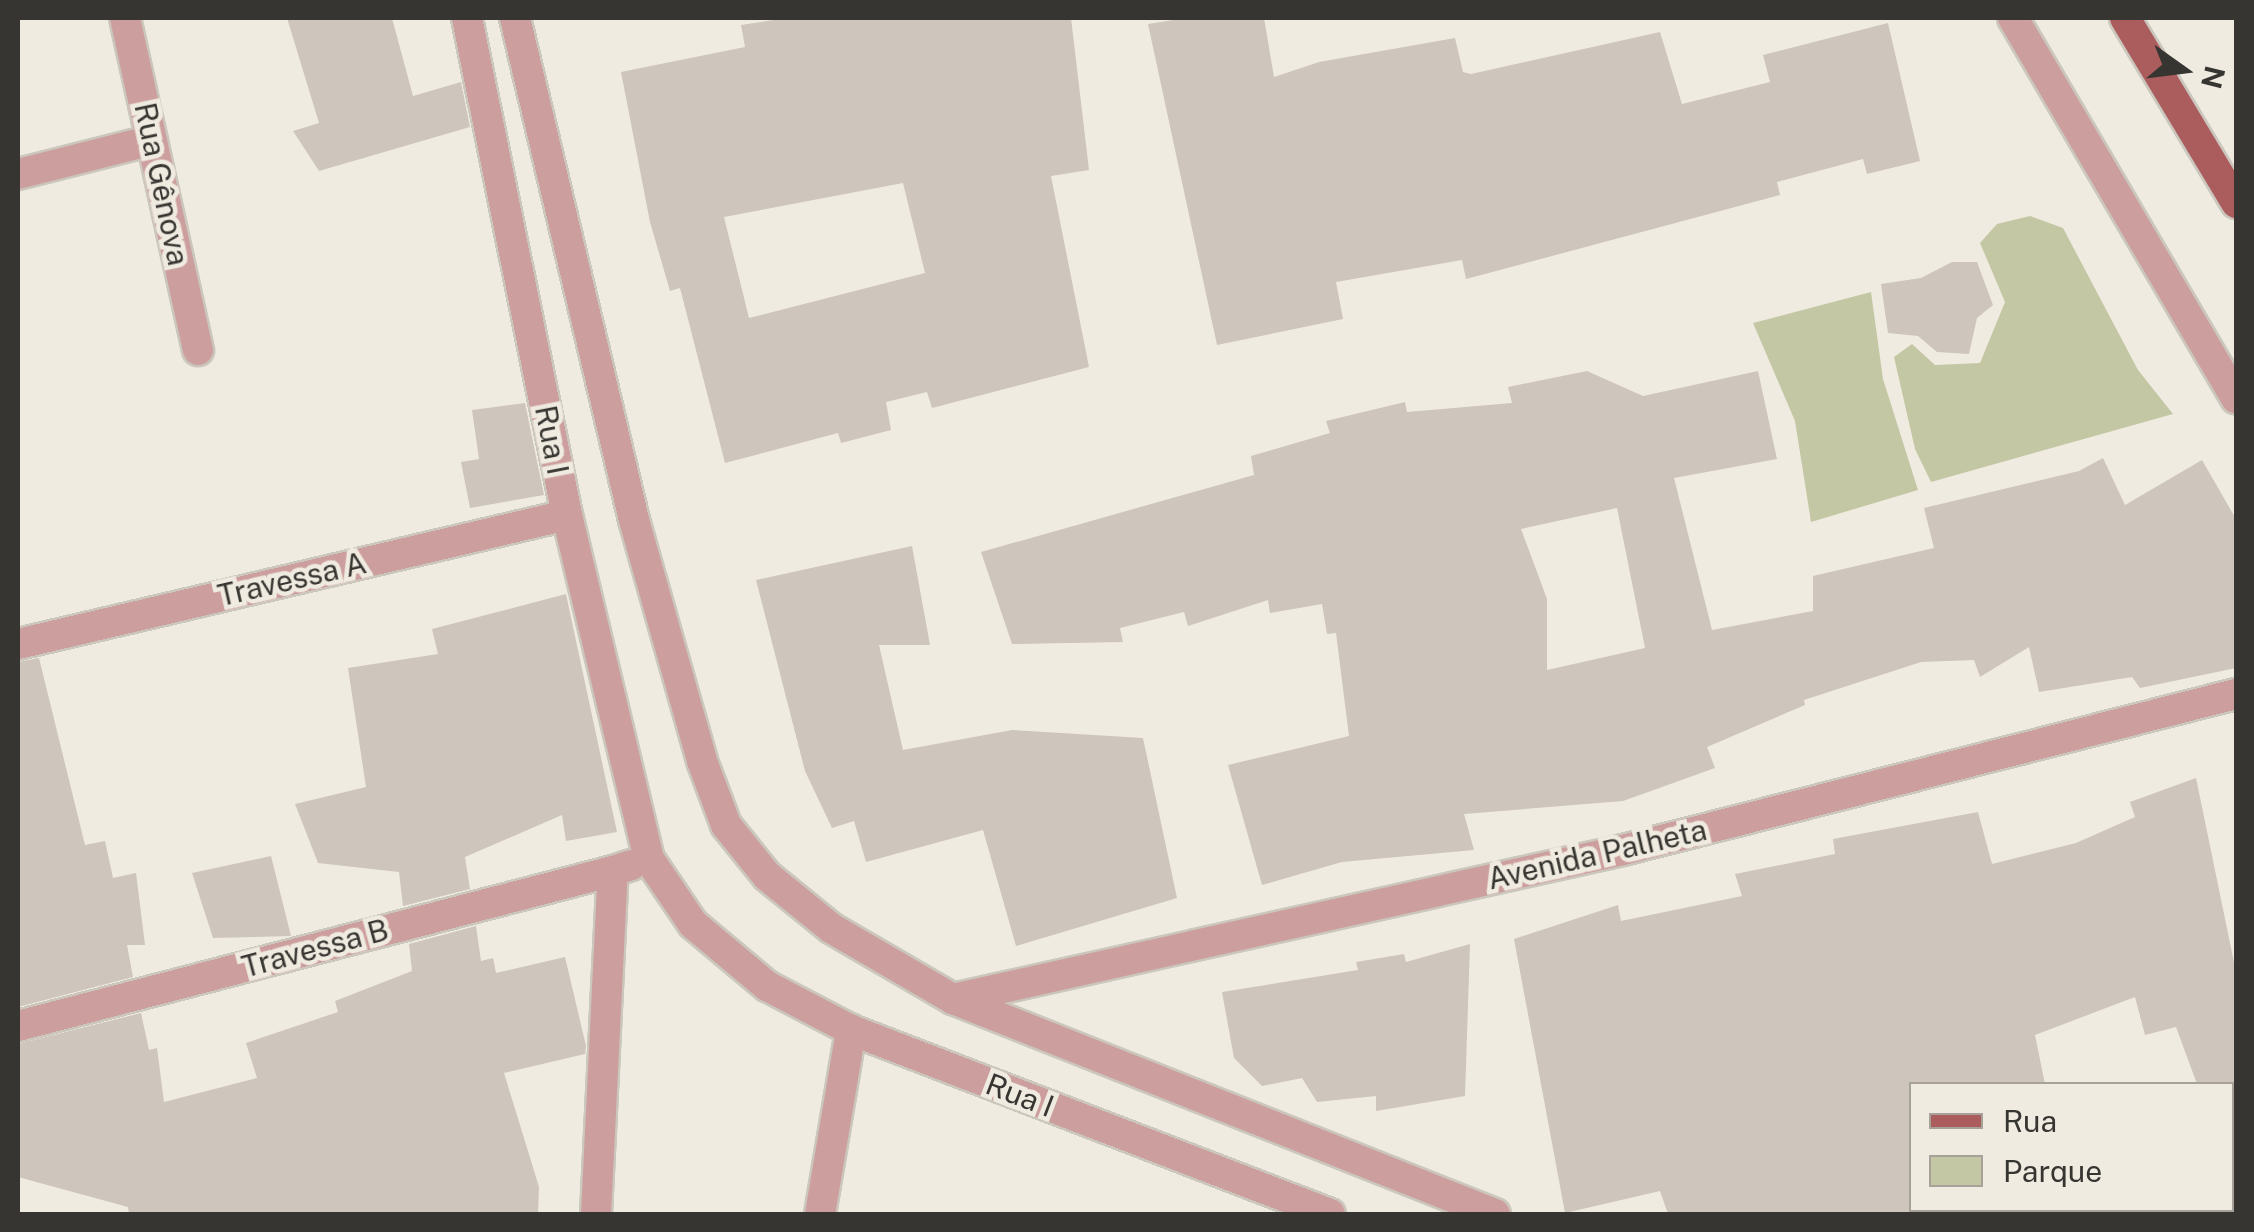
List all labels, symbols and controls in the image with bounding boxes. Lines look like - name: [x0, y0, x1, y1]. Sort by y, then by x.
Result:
- north arrow: [2134, 20, 2234, 120]
- text: N: [2195, 63, 2232, 92]
- street label: Rua Gênova: [127, 99, 197, 269]
- street label: Rua I: [528, 402, 576, 478]
- street label: Travessa A: [214, 544, 370, 614]
- street label: Avenida Palheta: [1484, 811, 1710, 897]
- street label: Travessa B: [238, 911, 392, 985]
- street label: Rua I: [981, 1066, 1059, 1124]
- legend: [1909, 1082, 2234, 1212]
- text: Rua: [2003, 1103, 2057, 1139]
- text: Parque: [2003, 1153, 2102, 1189]

